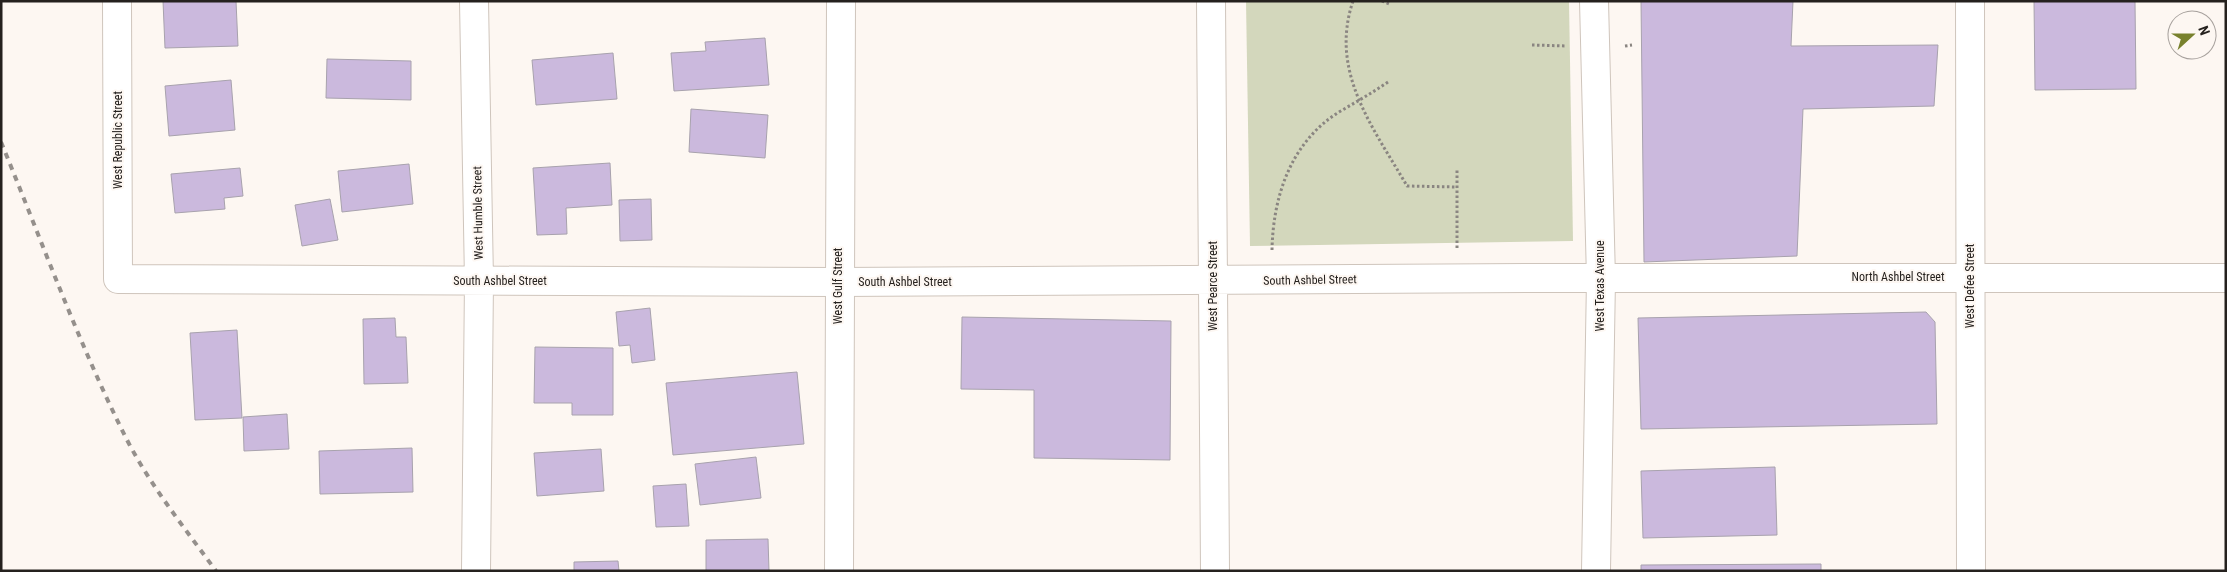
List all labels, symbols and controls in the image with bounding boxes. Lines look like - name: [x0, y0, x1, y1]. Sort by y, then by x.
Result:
- north arrow: [2167, 10, 2217, 60]
- text: N: [2195, 23, 2213, 37]
- street label: West Republic Street: [111, 91, 125, 189]
- street label: West Humble Street: [470, 166, 486, 260]
- street label: West Texas Avenue: [1593, 240, 1607, 332]
- street label: West Pearce Street: [1206, 241, 1220, 331]
- street label: West Defee Street: [1963, 243, 1977, 328]
- street label: West Gulf Street: [831, 247, 845, 324]
- street label: North Ashbel Street: [1852, 270, 1945, 284]
- street label: South Ashbel Street: [1263, 272, 1357, 288]
- street label: South Ashbel Street: [453, 274, 547, 288]
- street label: South Ashbel Street: [858, 275, 952, 289]

